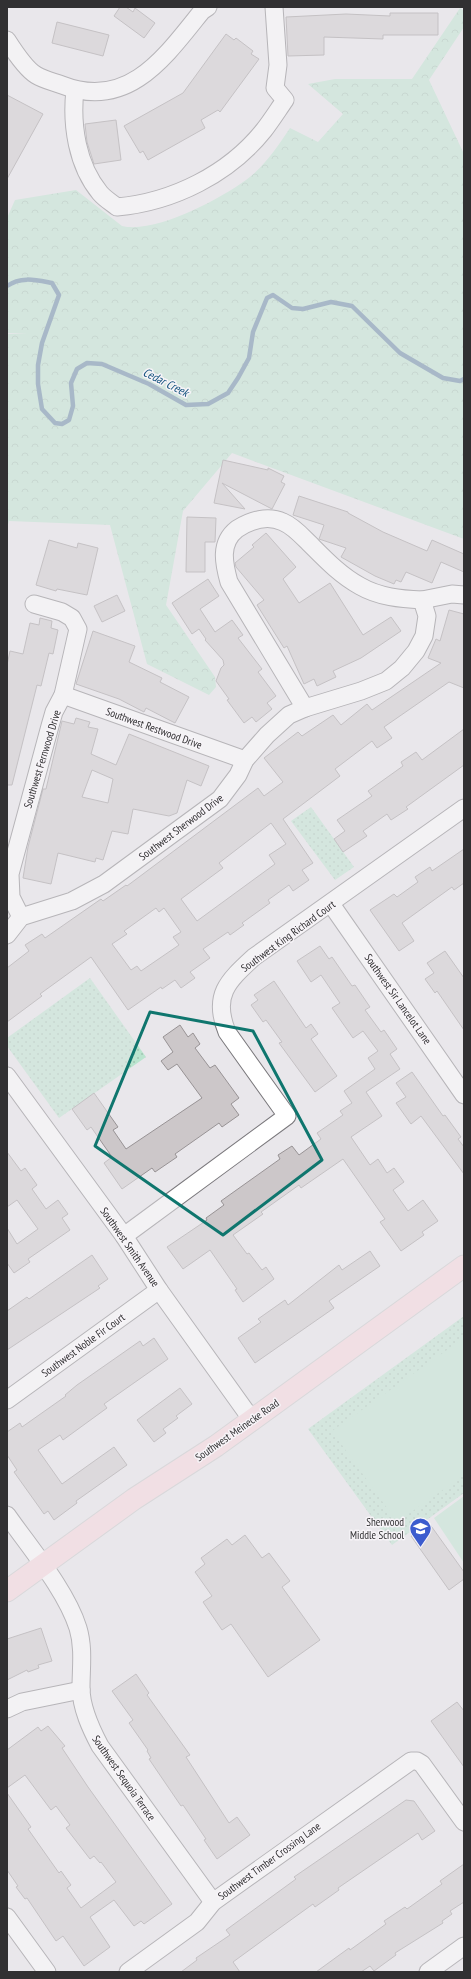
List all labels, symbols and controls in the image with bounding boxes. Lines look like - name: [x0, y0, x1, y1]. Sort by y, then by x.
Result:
- water label: Cedar Creek: [141, 364, 192, 400]
- street label: Southwest Restwood Drive: [104, 704, 204, 752]
- street label: Southwest Fernwood Drive: [20, 708, 64, 810]
- street label: Southwest Sherwood Drive: [136, 790, 226, 863]
- street label: Southwest King Richard Court: [238, 897, 338, 975]
- street label: Southwest Sir Lancelot Lane: [361, 951, 435, 1047]
- street label: Southwest Smith Avenue: [97, 1204, 163, 1290]
- street label: Southwest Noble Fir Court: [39, 1310, 127, 1380]
- street label: Southwest Meinecke Road: [192, 1396, 282, 1464]
- place label: Sherwood Middle School: [350, 1515, 404, 1542]
- school or university icon: Sherwood Middle School: [407, 1515, 433, 1548]
- street label: Southwest Sequoia Terrace: [89, 1732, 159, 1824]
- street label: Southwest Timber Crossing Lane: [215, 1819, 323, 1903]

